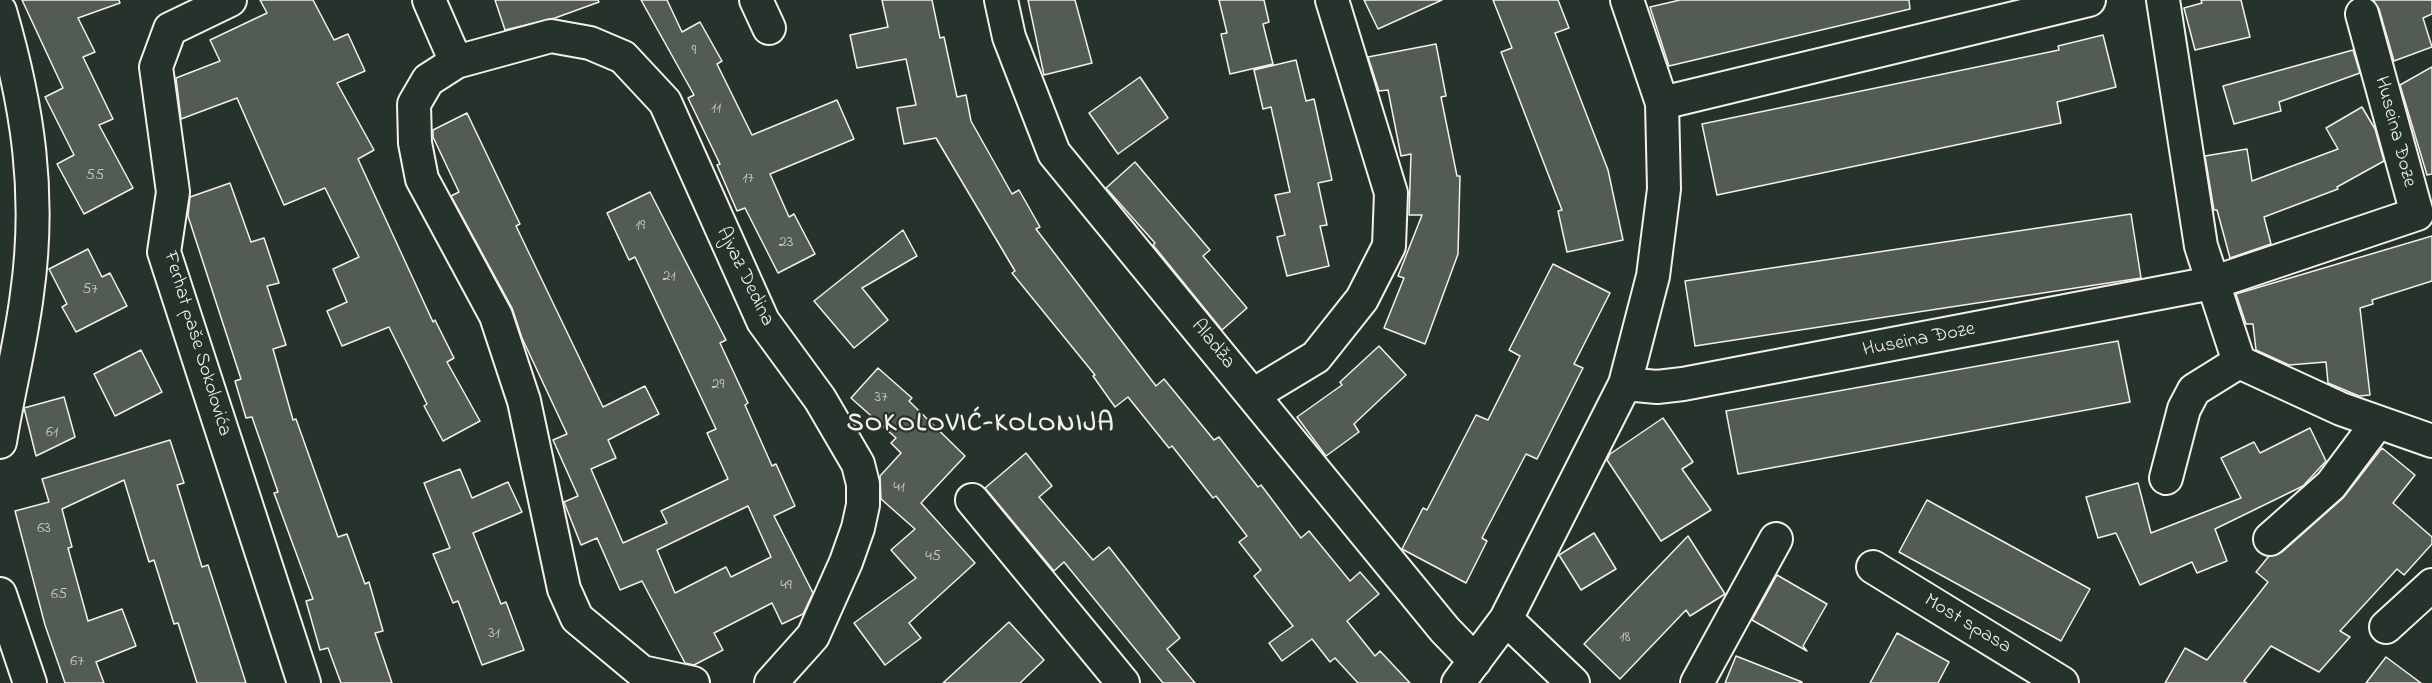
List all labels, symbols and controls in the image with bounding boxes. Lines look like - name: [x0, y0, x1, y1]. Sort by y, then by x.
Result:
- house number: 9: [692, 41, 696, 61]
- street label: Huseina Đoze: [2368, 74, 2420, 190]
- house number: 11: [711, 99, 721, 119]
- house number: 55: [86, 166, 104, 186]
- house number: 17: [742, 169, 754, 189]
- house number: 19: [635, 216, 645, 236]
- street label: Ajvaz Dedina: [710, 223, 778, 331]
- house number: 23: [779, 233, 793, 253]
- street label: Ferhat paše Sokolovića: [156, 249, 236, 439]
- house number: 21: [662, 267, 676, 287]
- house number: 57: [82, 280, 98, 300]
- street label: Aladža: [1185, 315, 1239, 375]
- street label: Huseina Đoze: [1861, 318, 1977, 364]
- house number: 29: [712, 375, 724, 395]
- house number: 37: [874, 388, 888, 408]
- district label: SOKOLOVIĆ-KOLONIJA: [847, 410, 1115, 442]
- house number: 61: [46, 423, 58, 443]
- house number: 41: [893, 478, 905, 498]
- house number: 63: [37, 519, 51, 539]
- house number: 45: [925, 547, 941, 567]
- house number: 49: [780, 576, 792, 596]
- house number: 65: [51, 585, 67, 605]
- street label: Most spasa: [1919, 590, 2015, 660]
- house number: 31: [488, 624, 500, 644]
- house number: 18: [1619, 628, 1631, 648]
- house number: 67: [70, 652, 84, 672]

